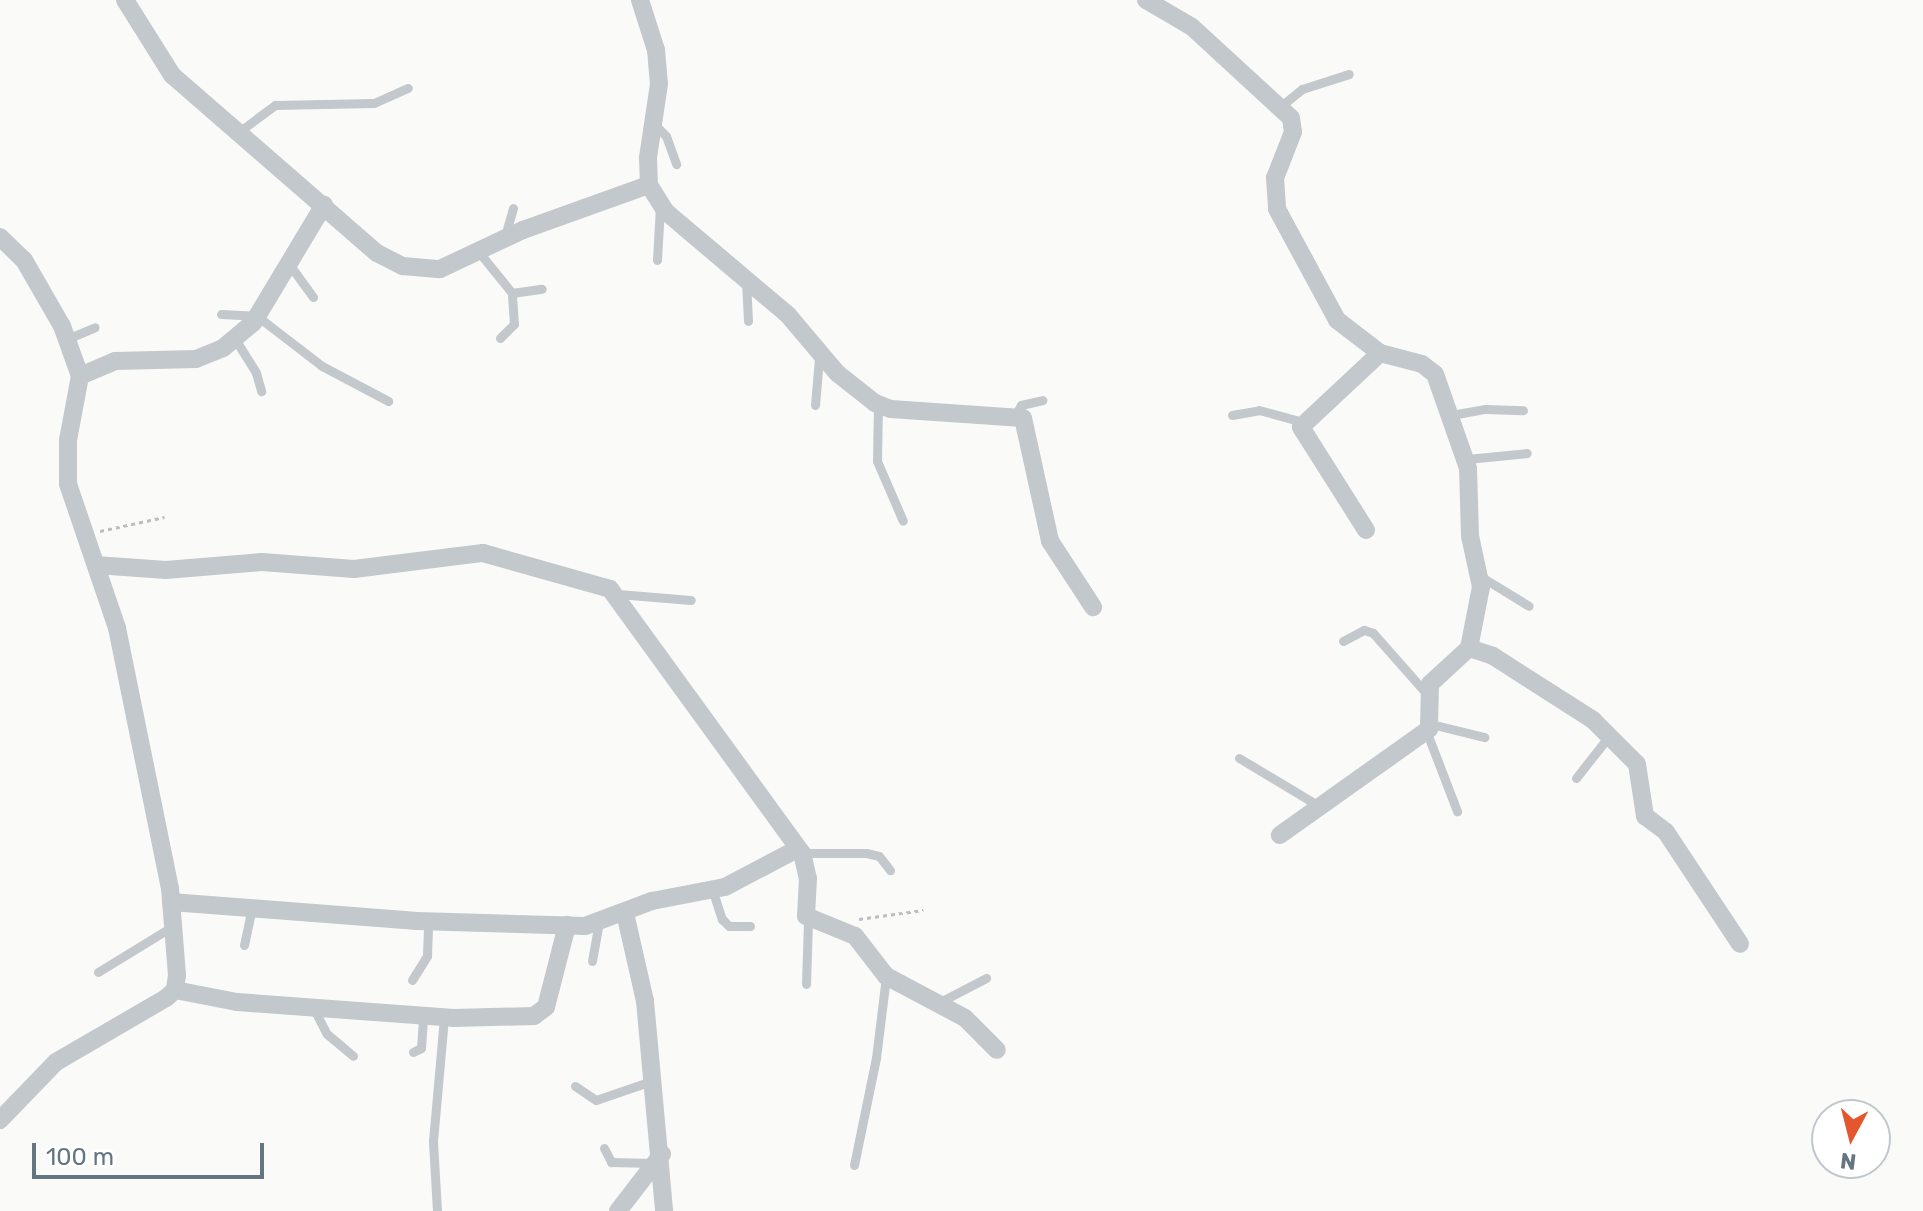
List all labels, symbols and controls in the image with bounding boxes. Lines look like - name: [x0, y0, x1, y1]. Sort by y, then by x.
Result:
- north arrow: [1811, 1099, 1891, 1179]
- scale bar: [36, 1127, 268, 1177]
- text: 100 m: [46, 1143, 114, 1171]
- text: N: [1839, 1147, 1858, 1176]

